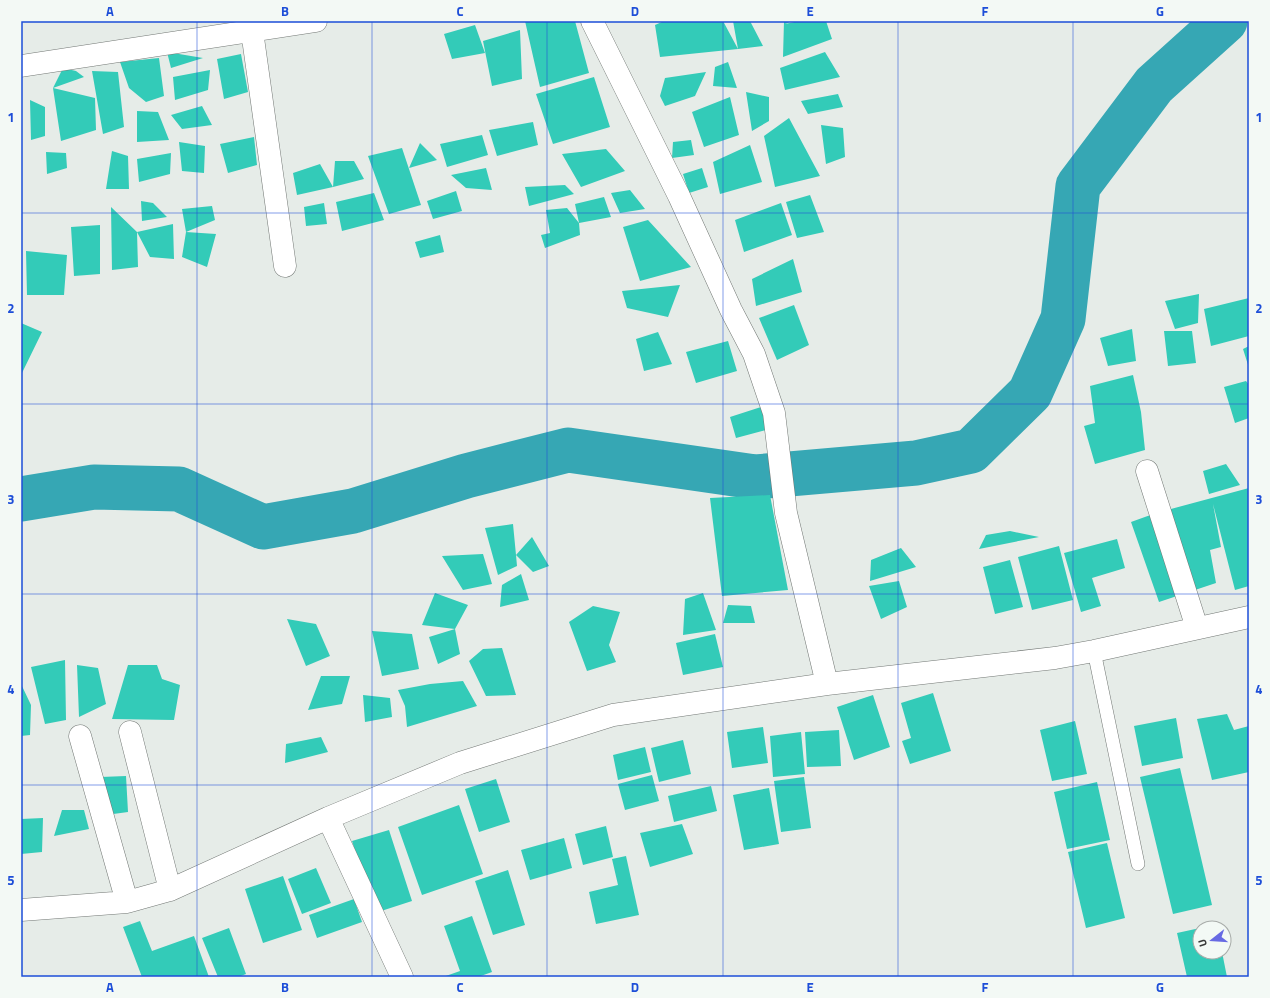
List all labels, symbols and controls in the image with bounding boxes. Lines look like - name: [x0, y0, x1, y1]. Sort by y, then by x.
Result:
- text: A: [106, 1, 114, 21]
- text: B: [281, 1, 289, 21]
- text: C: [456, 1, 464, 21]
- text: D: [631, 1, 639, 21]
- text: E: [806, 1, 814, 21]
- text: F: [982, 1, 989, 21]
- text: G: [1156, 1, 1164, 21]
- text: 1: [7, 107, 15, 127]
- text: 1: [1255, 107, 1263, 127]
- text: 2: [7, 298, 15, 318]
- text: 2: [1255, 298, 1263, 318]
- text: 3: [7, 489, 15, 509]
- text: 3: [1255, 489, 1263, 509]
- text: 4: [7, 679, 15, 699]
- text: 4: [1255, 679, 1263, 699]
- text: 5: [7, 870, 15, 890]
- text: 5: [1255, 870, 1263, 890]
- north arrow: [1192, 920, 1232, 960]
- text: U: [1194, 937, 1211, 949]
- text: A: [106, 977, 114, 997]
- text: B: [281, 977, 289, 997]
- text: C: [456, 977, 464, 997]
- text: D: [631, 977, 639, 997]
- text: E: [806, 977, 814, 997]
- text: F: [982, 977, 989, 997]
- text: G: [1156, 977, 1164, 997]

